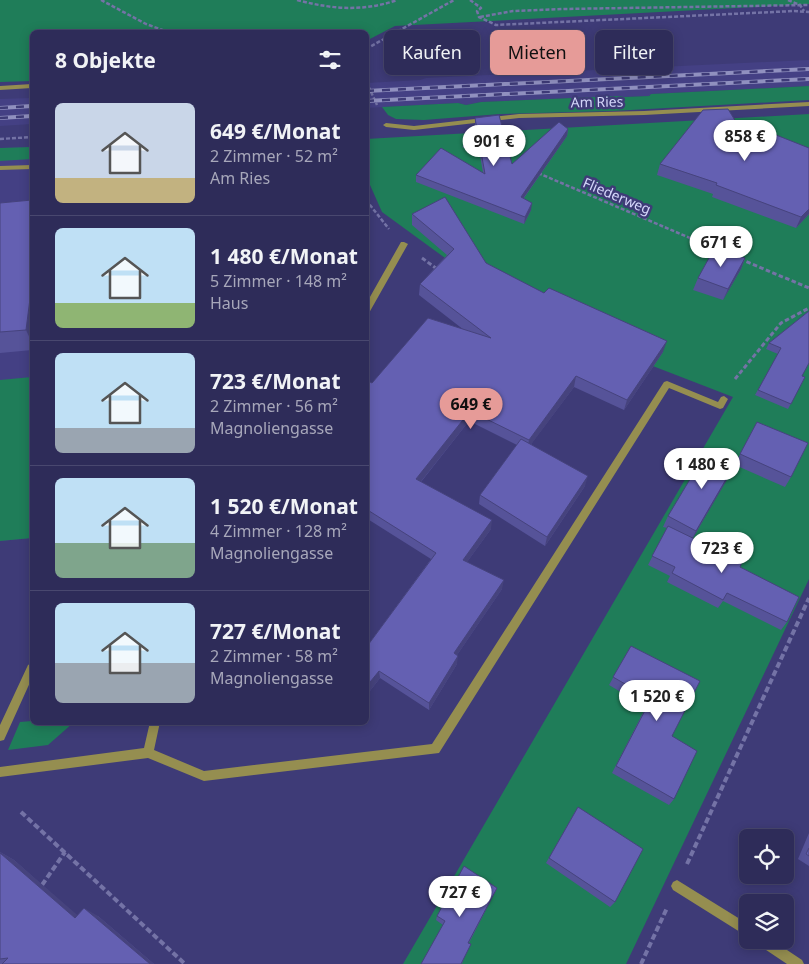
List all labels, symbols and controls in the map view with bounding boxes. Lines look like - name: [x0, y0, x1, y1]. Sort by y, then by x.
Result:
- chip: Kaufen: [384, 30, 480, 75]
- chip: Mieten: [490, 30, 585, 75]
- chip: Filter: [595, 30, 673, 75]
- text: 8 Objekte: [55, 46, 156, 74]
- icon: filters: [316, 46, 344, 74]
- street label: Am Ries: [571, 92, 624, 111]
- text: 649 €/Monat: [210, 117, 341, 145]
- pin: 858 €: [710, 120, 780, 162]
- icon: home: [95, 123, 155, 183]
- pin: 901 €: [459, 124, 529, 167]
- text: 858 €: [725, 125, 765, 147]
- text: 901 €: [474, 130, 514, 152]
- text: 2 Zimmer · 52 m²: [210, 145, 338, 167]
- text: Am Ries: [210, 167, 270, 189]
- street label: Fliederweg: [580, 173, 654, 218]
- pin: 671 €: [686, 226, 756, 268]
- text: 671 €: [701, 231, 741, 253]
- text: 1 480 €/Monat: [210, 242, 358, 270]
- icon: home: [95, 248, 155, 308]
- text: 5 Zimmer · 148 m²: [210, 270, 347, 292]
- text: Haus: [210, 292, 248, 314]
- text: 723 €/Monat: [210, 367, 341, 395]
- icon: home: [95, 373, 155, 433]
- pin: 649 €: [436, 388, 506, 430]
- text: 649 €: [451, 393, 491, 415]
- text: 2 Zimmer · 56 m²: [210, 395, 338, 417]
- text: Magnoliengasse: [210, 417, 333, 439]
- pin: 1 480 €: [656, 448, 748, 490]
- text: 1 480 €: [675, 453, 729, 475]
- text: 1 520 €/Monat: [210, 492, 358, 520]
- icon: home: [95, 498, 155, 558]
- text: 4 Zimmer · 128 m²: [210, 520, 347, 542]
- pin: 723 €: [687, 532, 757, 574]
- text: 723 €: [702, 537, 742, 559]
- text: Magnoliengasse: [210, 542, 333, 564]
- text: 727 €/Monat: [210, 617, 341, 645]
- icon: home: [95, 623, 155, 683]
- text: 2 Zimmer · 58 m²: [210, 645, 338, 667]
- text: Magnoliengasse: [210, 667, 333, 689]
- pin: 1 520 €: [611, 680, 703, 722]
- text: 1 520 €: [630, 685, 684, 707]
- map controls: [739, 829, 794, 949]
- button: locate: [739, 829, 794, 884]
- pin: 727 €: [425, 876, 495, 918]
- text: 727 €: [440, 881, 480, 903]
- button: layers: [739, 894, 794, 949]

